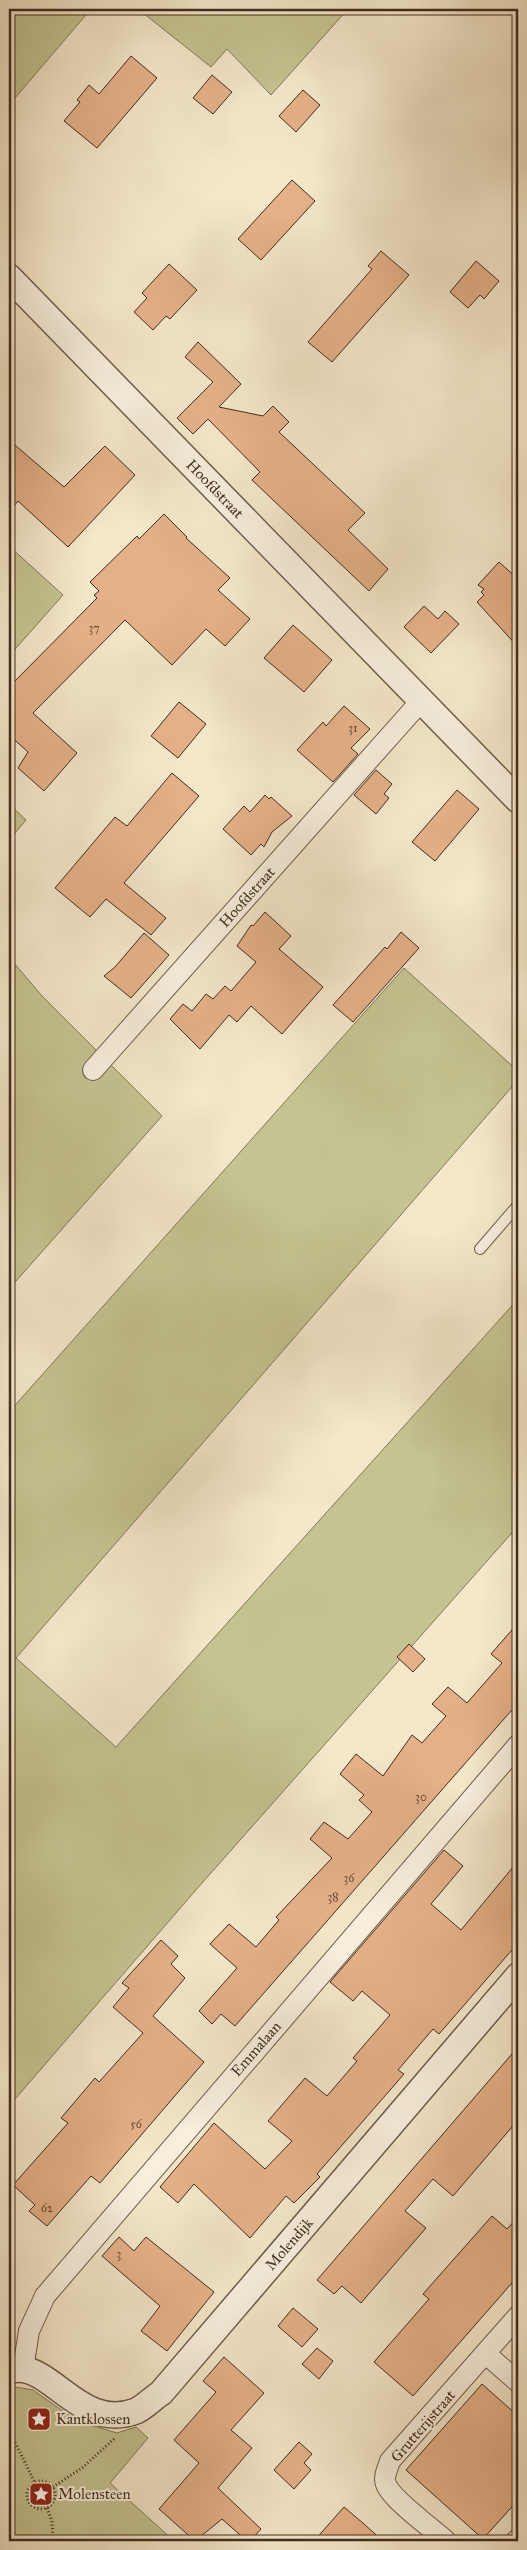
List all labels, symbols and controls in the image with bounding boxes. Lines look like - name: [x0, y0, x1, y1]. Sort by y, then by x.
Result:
- street label: Hoofdstraat: [182, 456, 248, 523]
- house number: 37: [88, 621, 100, 635]
- house number: 31: [348, 721, 358, 735]
- street label: Hoofdstraat: [215, 863, 279, 931]
- house number: 30: [415, 1790, 427, 1804]
- house number: 36: [344, 1871, 355, 1885]
- house number: 38: [327, 1890, 339, 1904]
- street label: Emmalaan: [227, 2018, 285, 2080]
- house number: 56: [130, 2117, 143, 2131]
- house number: 62: [41, 2201, 53, 2215]
- street label: Molendijk: [261, 2214, 317, 2274]
- house number: 3: [117, 2247, 122, 2261]
- street label: Grutterijstraat: [387, 2386, 460, 2466]
- place icon: Kantklossen: [26, 2406, 52, 2432]
- place label: Kantklossen: [56, 2410, 130, 2428]
- place icon: Molensteen: [28, 2481, 54, 2507]
- place label: Molensteen: [58, 2485, 131, 2503]

